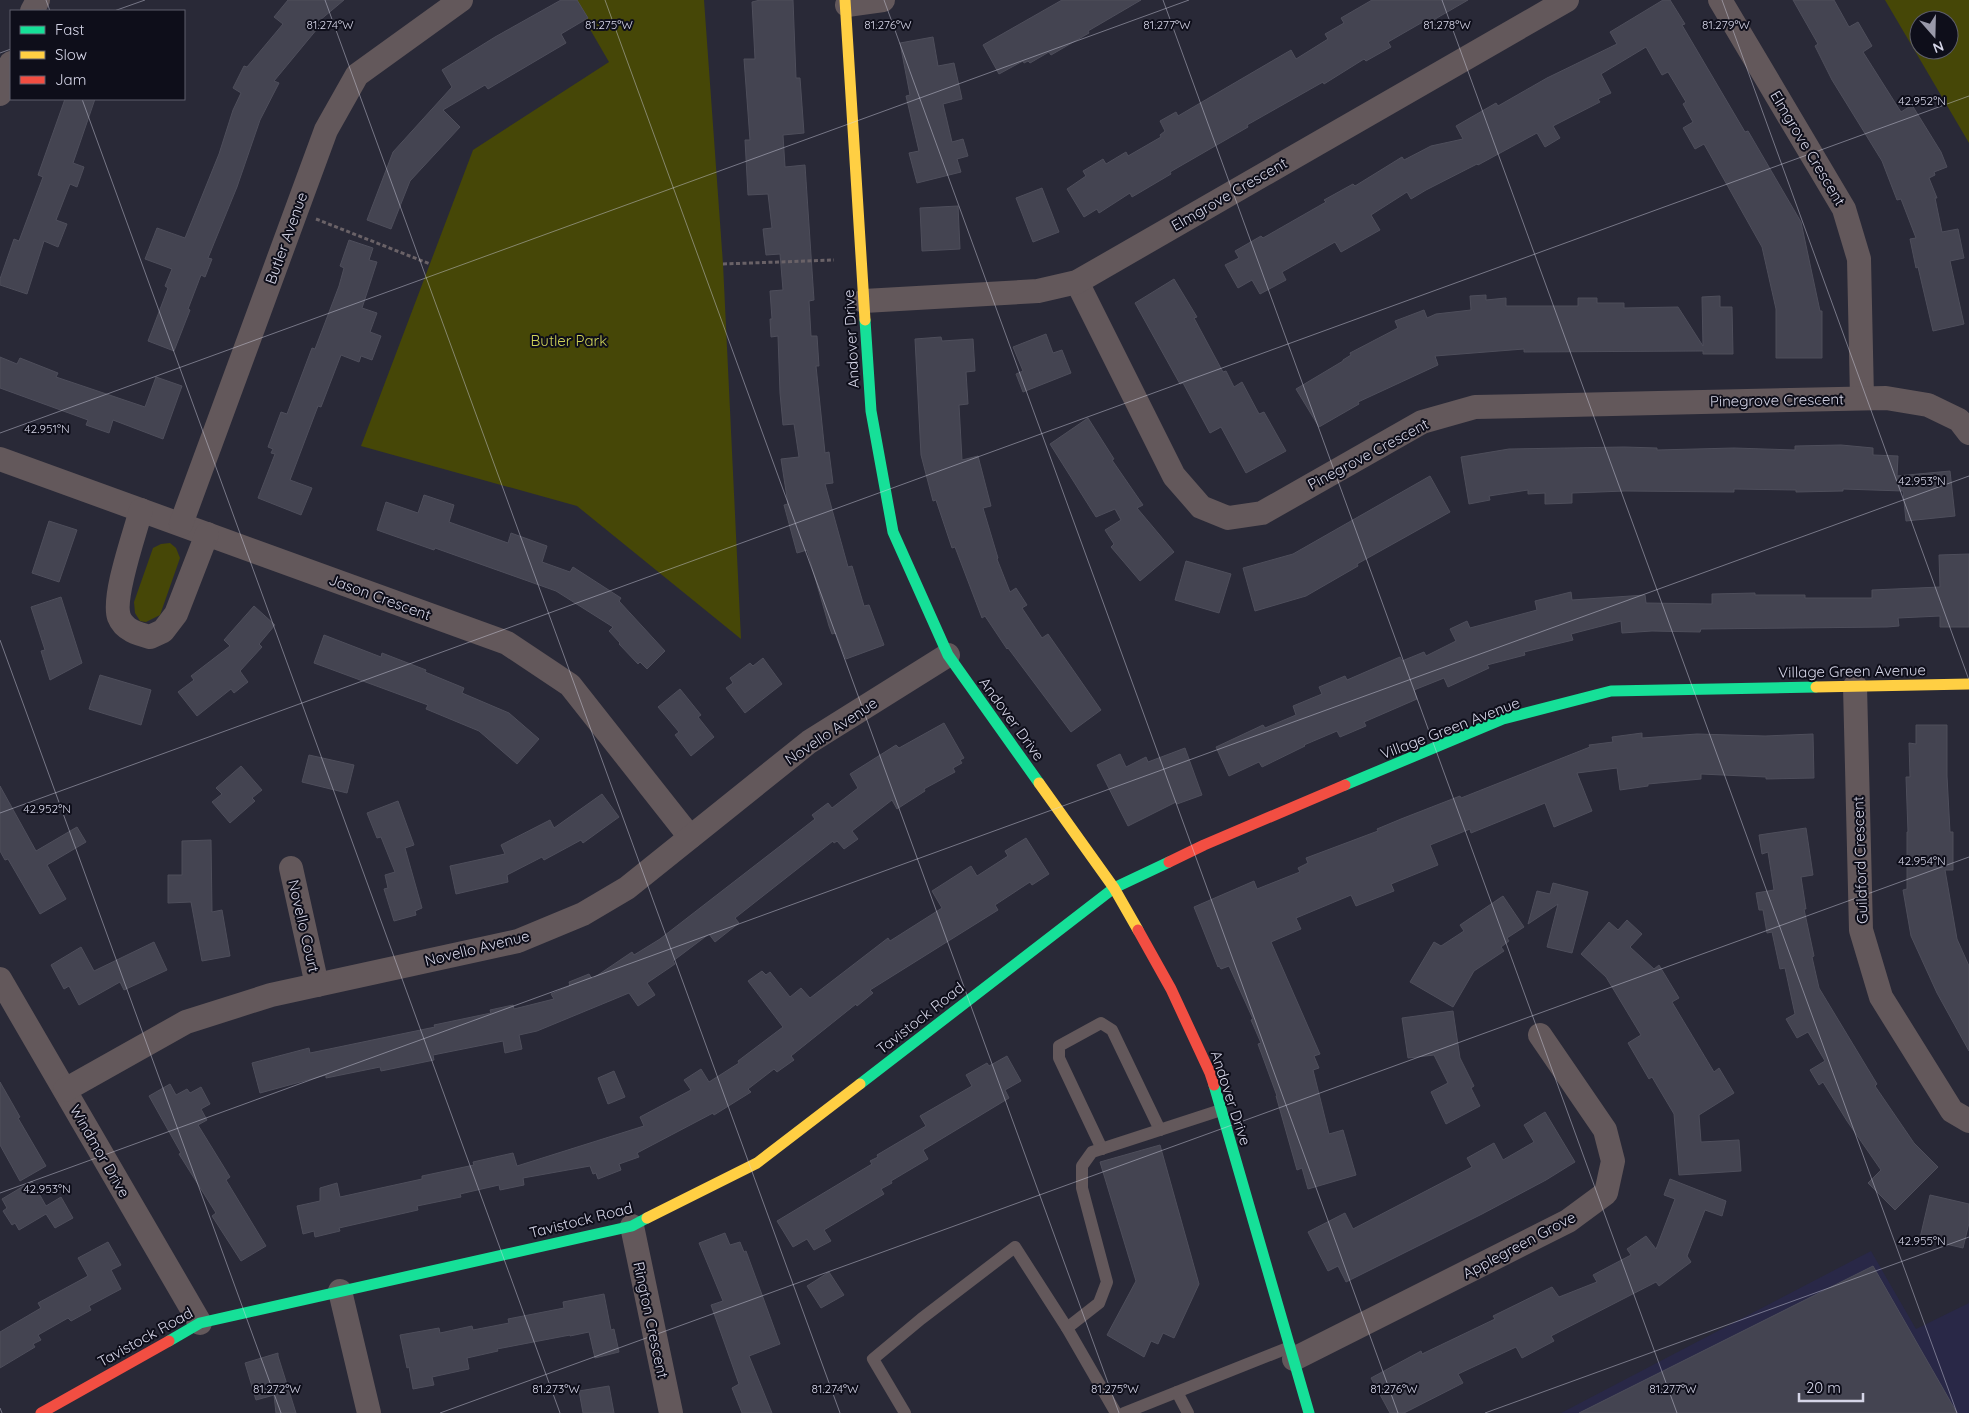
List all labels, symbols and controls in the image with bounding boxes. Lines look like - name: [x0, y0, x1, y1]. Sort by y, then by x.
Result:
- legend: [10, 10, 185, 100]
- north arrow: [1909, 10, 1959, 60]
- text: 81.274°W: [306, 17, 354, 32]
- text: 81.275°W: [585, 17, 633, 32]
- text: 81.276°W: [864, 17, 912, 32]
- text: 81.277°W: [1143, 17, 1191, 32]
- text: 81.278°W: [1423, 17, 1471, 32]
- text: 81.279°W: [1702, 17, 1750, 32]
- text: Fast: [55, 20, 84, 39]
- text: N: [1931, 37, 1946, 57]
- text: Slow: [55, 45, 87, 64]
- text: Jam: [55, 70, 86, 89]
- street label: Elmgrove Crescent: [1766, 87, 1850, 209]
- text: 42.952°N: [1898, 93, 1946, 108]
- street label: Elmgrove Crescent: [1168, 153, 1290, 235]
- street label: Butler Avenue: [261, 189, 311, 287]
- street label: Andover Drive: [839, 289, 863, 389]
- park label: Butler Park: [531, 331, 607, 350]
- street label: Pinegrove Crescent: [1710, 389, 1844, 411]
- street label: Pinegrove Crescent: [1304, 414, 1432, 494]
- text: 42.951°N: [24, 421, 70, 436]
- text: 42.953°N: [1898, 473, 1946, 488]
- street label: Jason Crescent: [326, 570, 434, 624]
- street label: Village Green Avenue: [1778, 660, 1926, 682]
- street label: Andover Drive: [975, 673, 1049, 765]
- street label: Novello Avenue: [781, 693, 881, 769]
- street label: Village Green Avenue: [1378, 693, 1522, 763]
- street label: Guildford Crescent: [1848, 796, 1872, 924]
- text: 42.952°N: [23, 801, 71, 816]
- text: 42.954°N: [1898, 853, 1946, 868]
- street label: Novello Court: [284, 878, 324, 974]
- street label: Novello Avenue: [423, 926, 531, 970]
- street label: Tavistock Road: [872, 978, 968, 1058]
- street label: Andover Drive: [1207, 1048, 1255, 1148]
- street label: Windmor Drive: [66, 1101, 134, 1201]
- text: 42.953°N: [23, 1181, 71, 1196]
- street label: Tavistock Road: [527, 1198, 635, 1242]
- street label: Applegreen Grove: [1459, 1207, 1579, 1283]
- text: 42.955°N: [1898, 1233, 1946, 1248]
- street label: Rington Crescent: [629, 1260, 673, 1380]
- street label: Tavistock Road: [94, 1303, 196, 1371]
- scale bar: [1799, 1370, 1863, 1402]
- text: 20 m: [1806, 1378, 1841, 1397]
- text: 81.272°W: [253, 1381, 301, 1396]
- text: 81.273°W: [532, 1381, 580, 1396]
- text: 81.274°W: [811, 1381, 859, 1396]
- text: 81.275°W: [1091, 1381, 1139, 1396]
- text: 81.276°W: [1370, 1381, 1418, 1396]
- text: 81.277°W: [1649, 1381, 1697, 1396]

